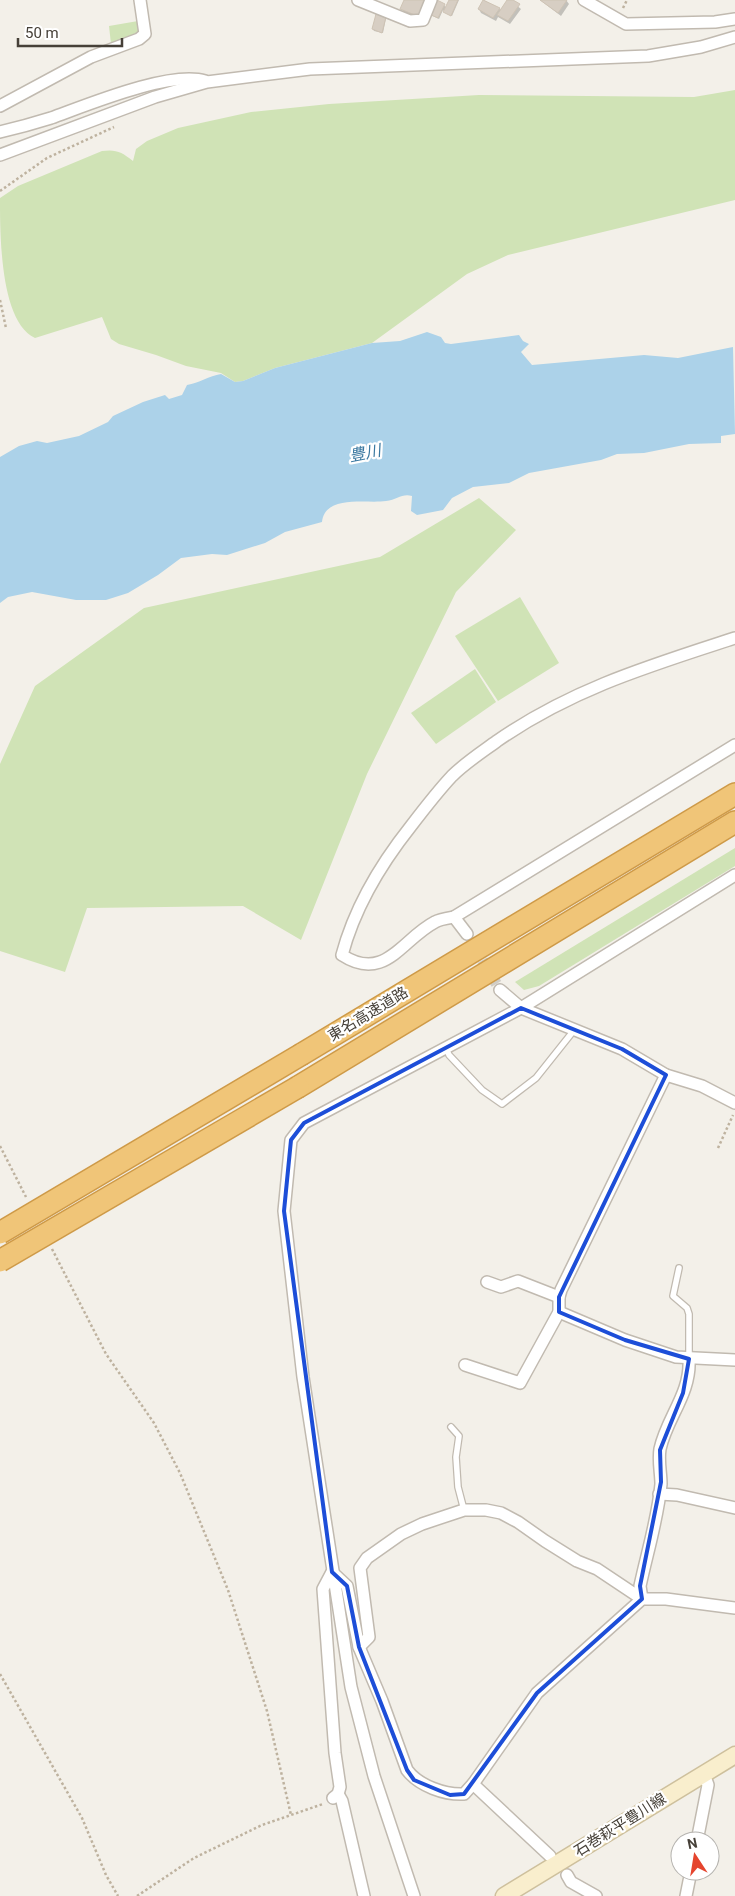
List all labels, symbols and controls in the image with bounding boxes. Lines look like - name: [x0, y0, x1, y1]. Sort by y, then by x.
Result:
- scale bar: [18, 15, 121, 47]
- text: 50 m: [25, 24, 59, 42]
- water label: 豊川: [347, 440, 384, 465]
- street label: 東名高速道路: [325, 983, 411, 1045]
- street label: 石巻萩平豊川線: [571, 1790, 669, 1860]
- north arrow: [670, 1831, 720, 1881]
- text: N: [686, 1834, 699, 1852]

